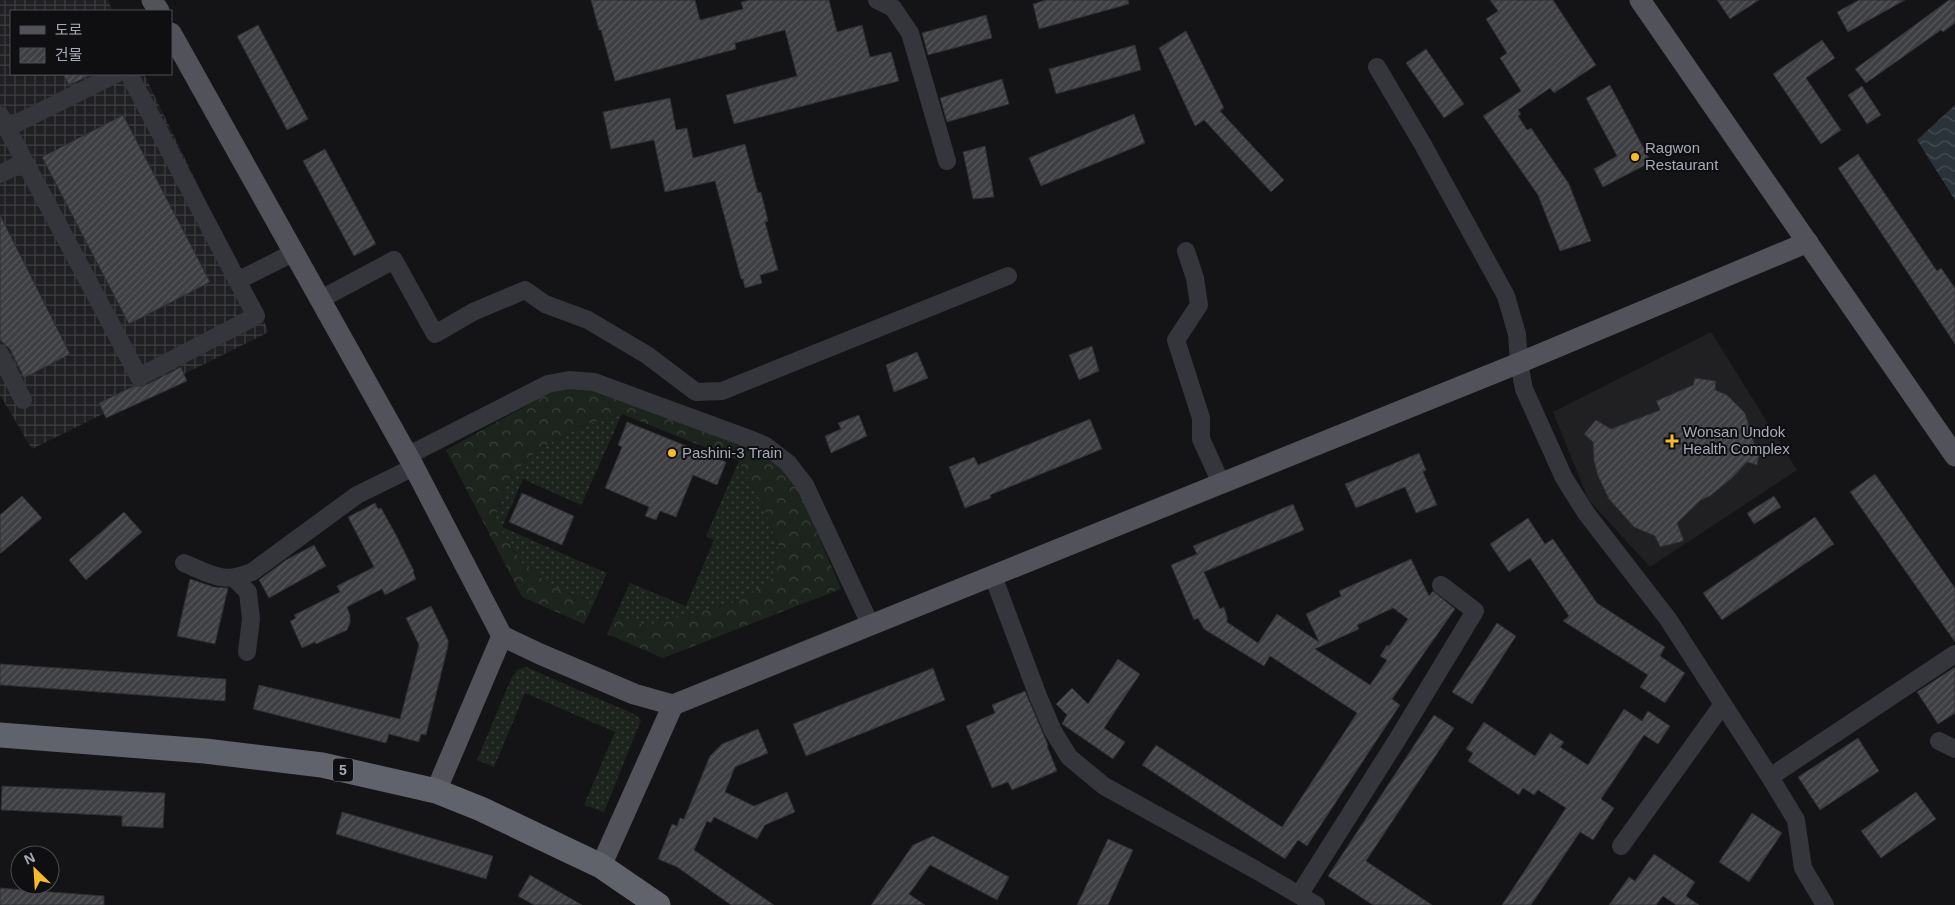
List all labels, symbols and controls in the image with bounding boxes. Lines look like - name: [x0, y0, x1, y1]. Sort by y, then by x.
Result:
- legend: [10, 10, 172, 75]
- text: 도로: [55, 21, 83, 38]
- text: 건물: [55, 46, 83, 63]
- place label: Ragwon Restaurant: [1645, 139, 1719, 173]
- marker: Ragwon Restaurant: [1629, 151, 1641, 163]
- place label: Wonsan Undok Health Complex: [1683, 423, 1790, 457]
- marker: Wonsan Undok Health Complex: [1665, 434, 1679, 448]
- place label: Pashini-3 Train: [682, 444, 782, 461]
- marker: Pashini-3 Train: [666, 447, 678, 459]
- road number: 5: [333, 758, 353, 782]
- north arrow: [10, 845, 60, 895]
- text: N: [22, 849, 37, 868]

